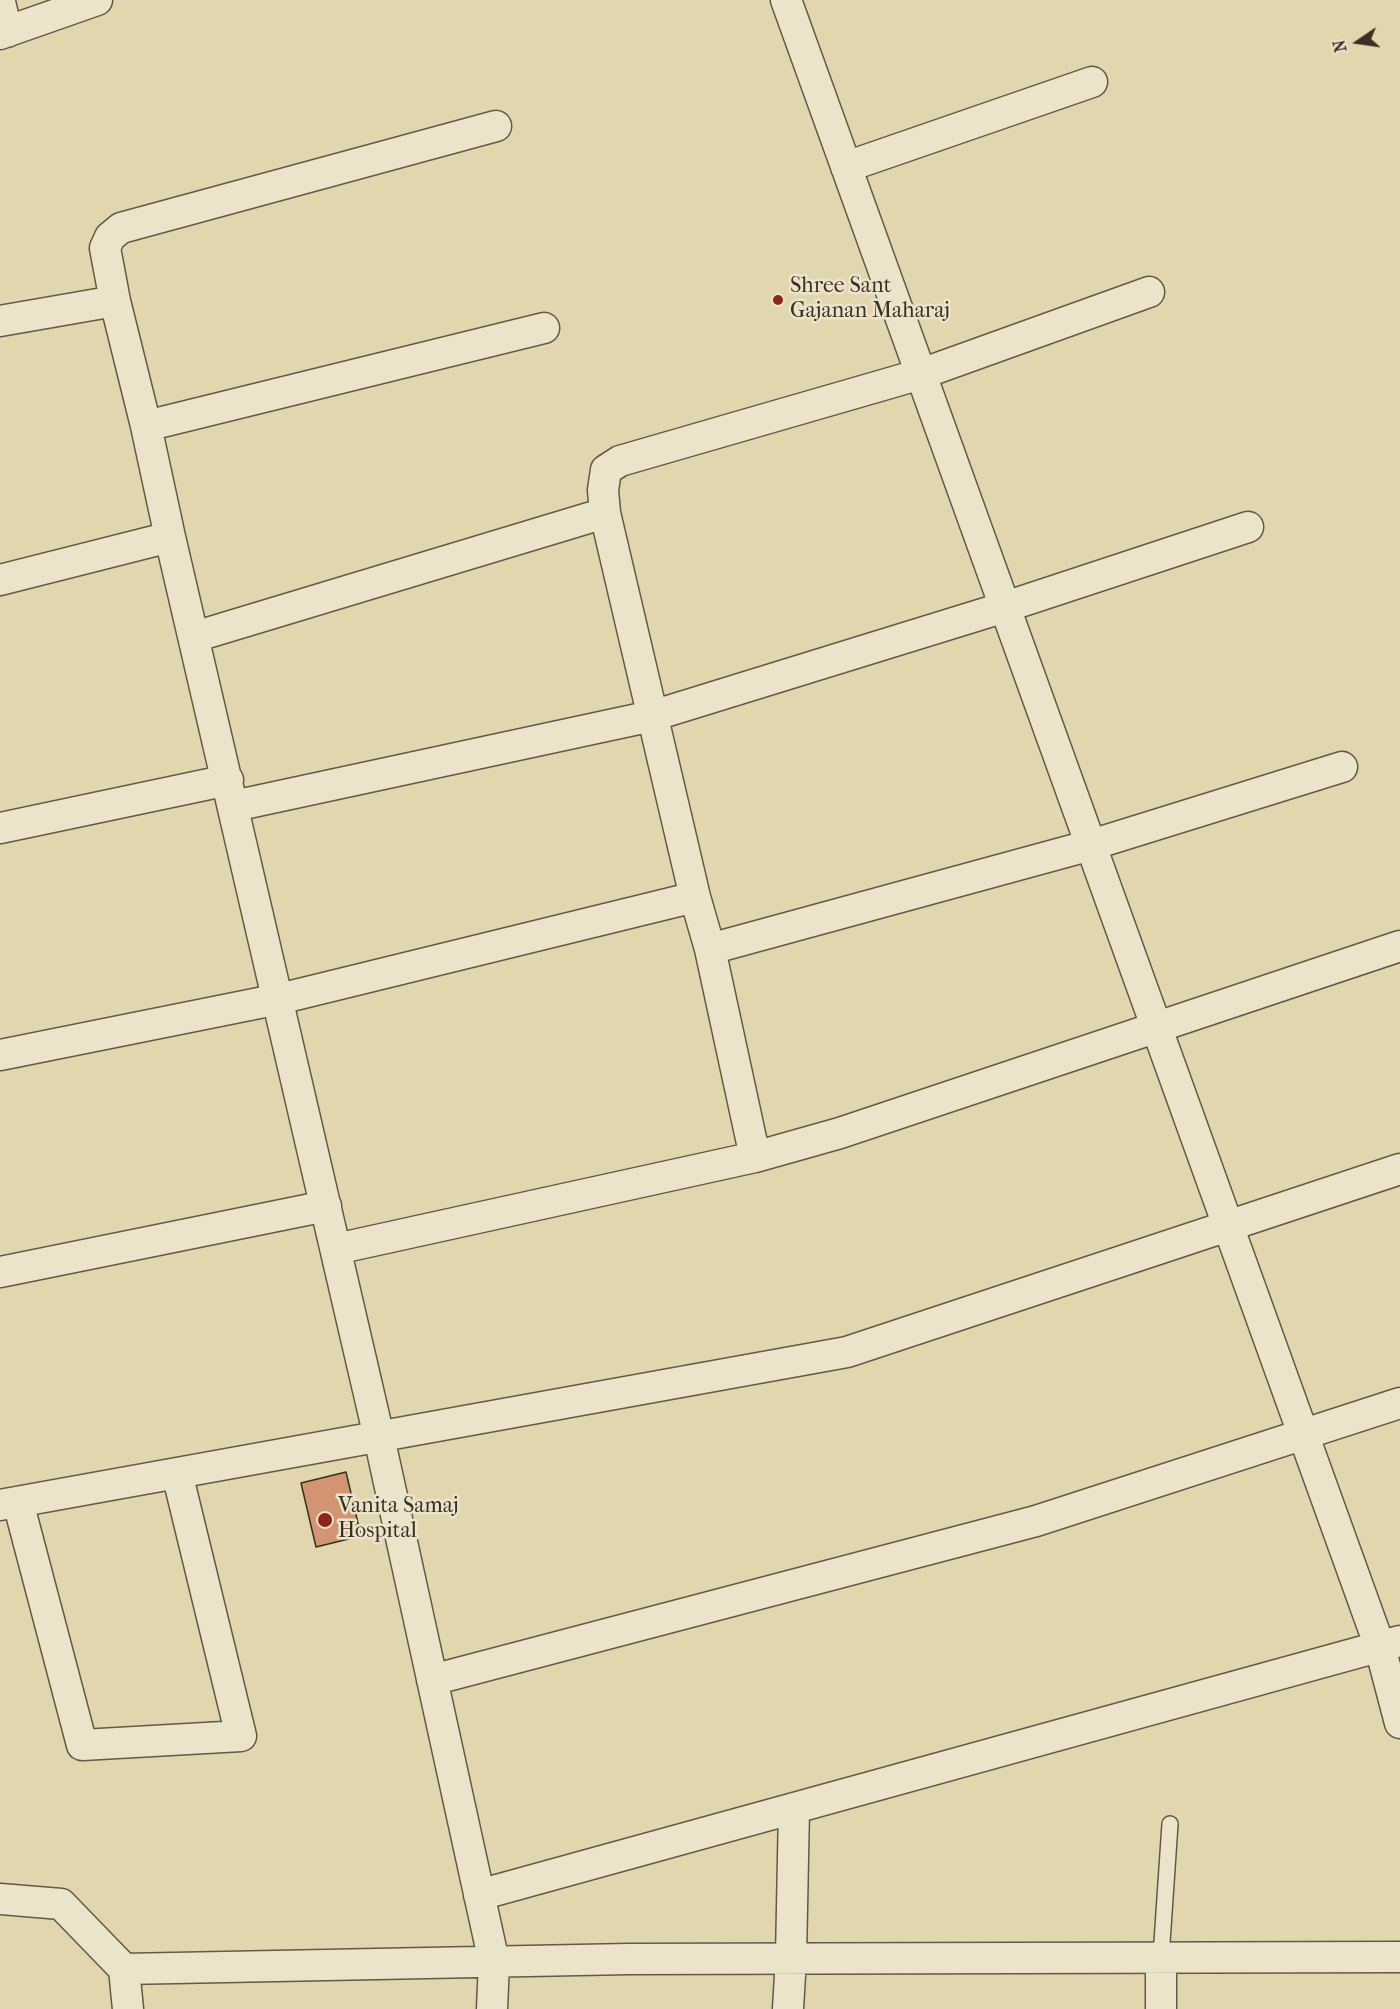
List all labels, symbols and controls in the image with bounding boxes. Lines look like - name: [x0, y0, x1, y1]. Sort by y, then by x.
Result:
- north arrow: [1328, 12, 1388, 72]
- text: N: [1329, 38, 1351, 54]
- place label: Shree Sant Gajanan Maharaj: [790, 274, 950, 326]
- marker: Shree Sant Gajanan Maharaj: [771, 293, 785, 307]
- place label: Vanita Samaj Hospital: [338, 1494, 459, 1546]
- marker: Vanita Samaj Hospital: [316, 1511, 334, 1529]

